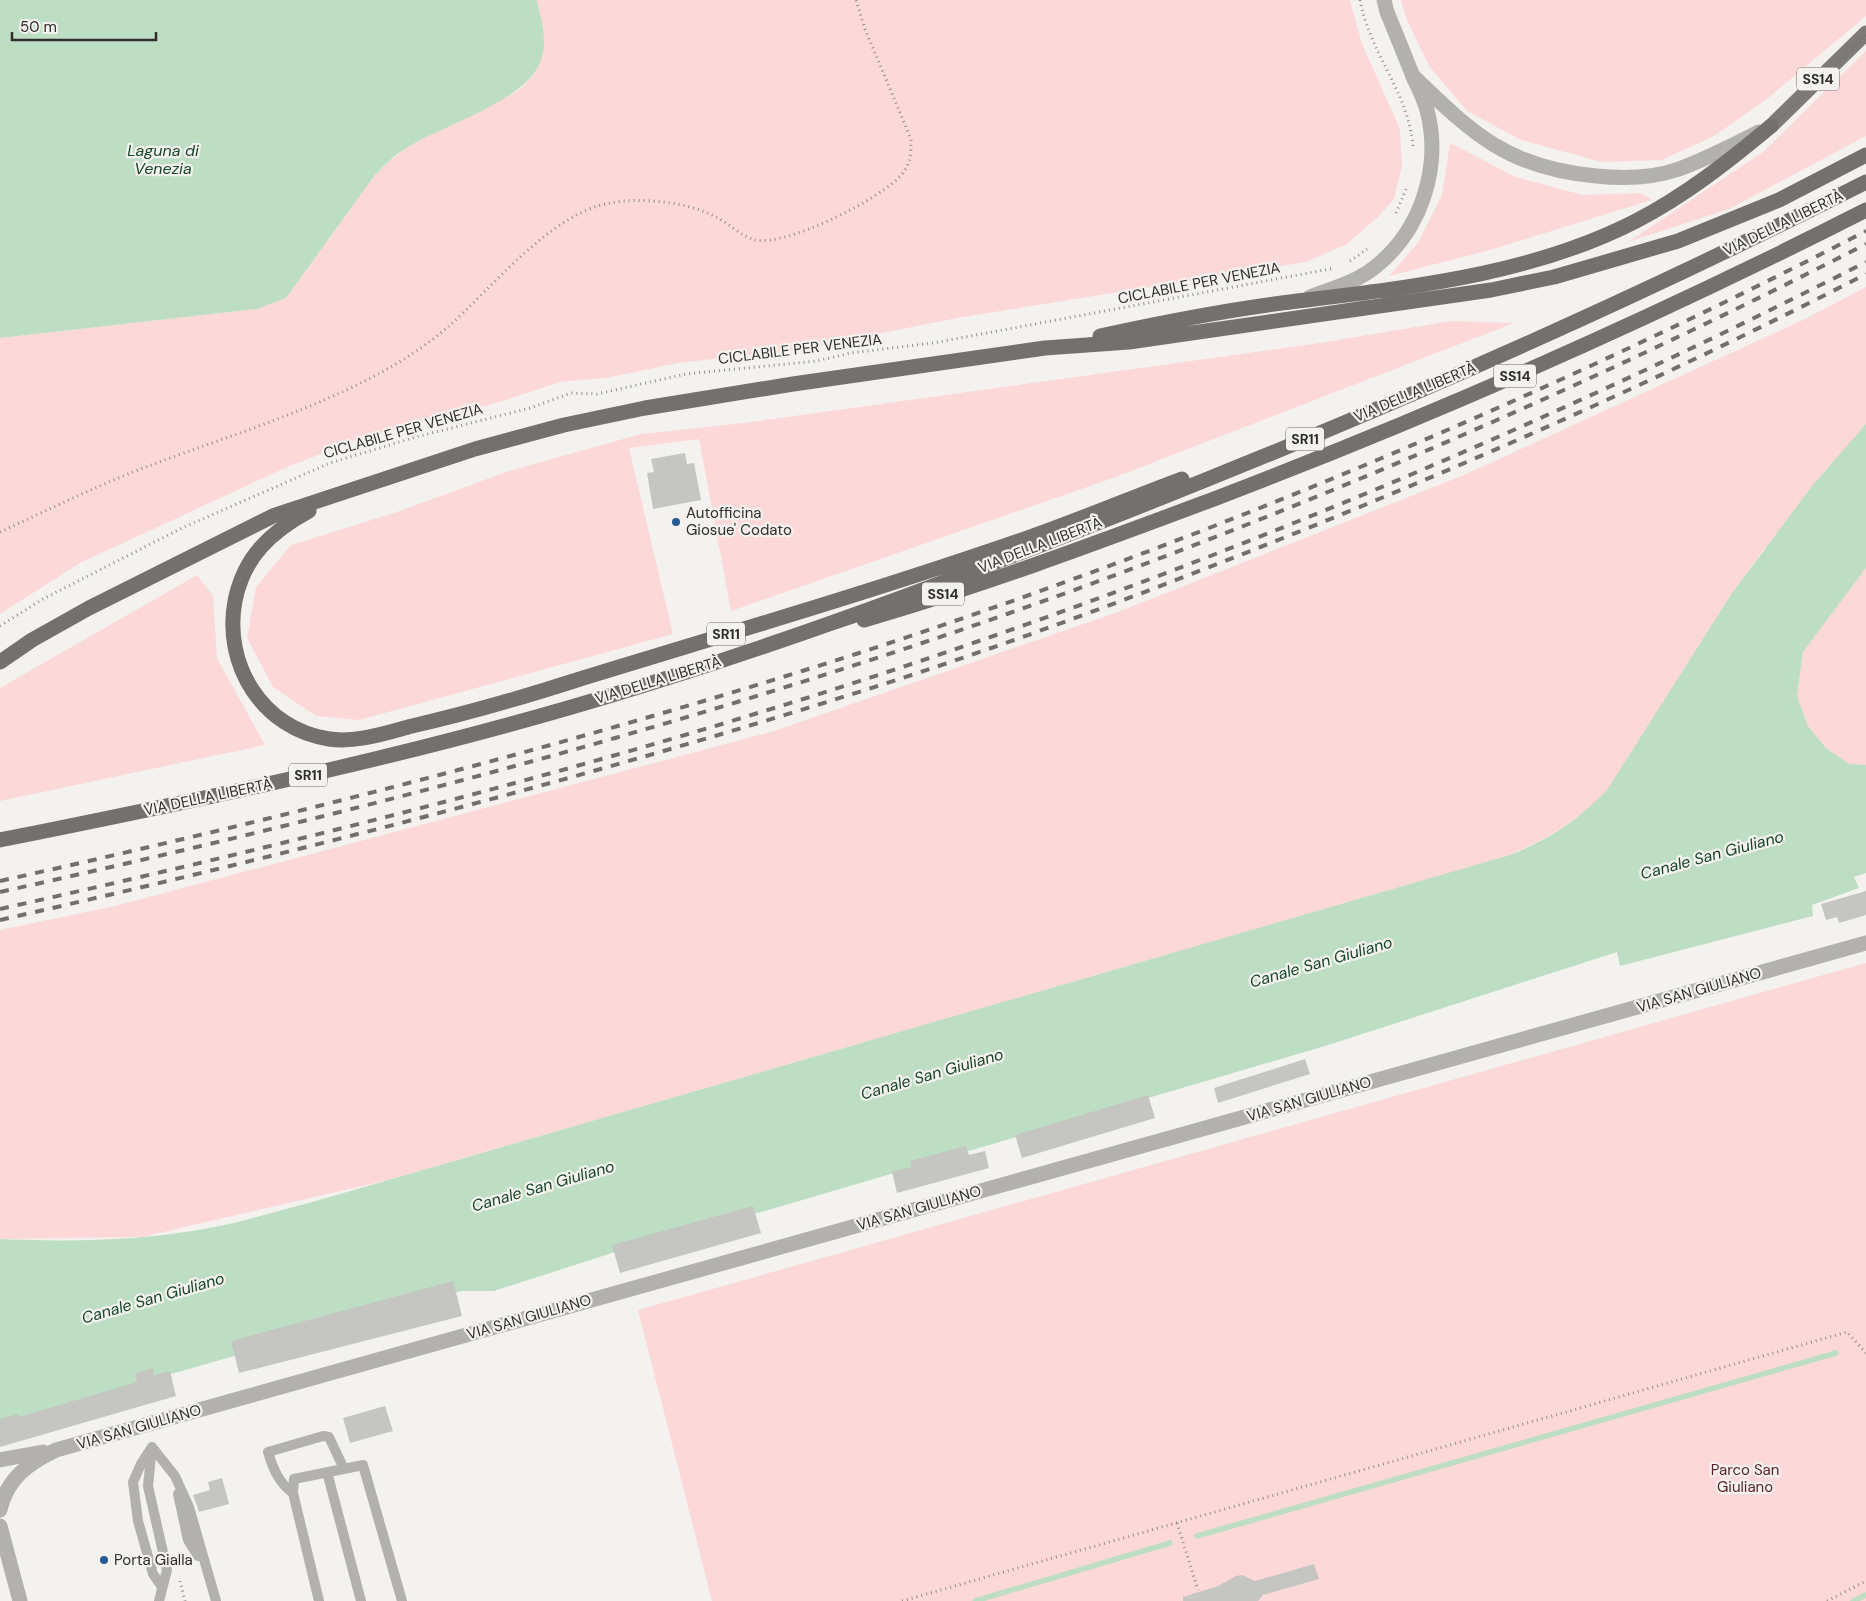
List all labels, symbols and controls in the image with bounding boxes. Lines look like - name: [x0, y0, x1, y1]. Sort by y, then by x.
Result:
- scale bar: [12, 10, 156, 42]
- text: 50 m: [20, 17, 57, 37]
- road number: SS14: [1797, 68, 1839, 90]
- water label: Laguna di Venezia: [127, 140, 200, 179]
- street label: VIA DELLA LIBERTÀ: [1720, 185, 1846, 261]
- street label: CICLABILE PER VENEZIA: [1116, 257, 1282, 309]
- street label: CICLABILE PER VENEZIA: [717, 329, 883, 369]
- street label: VIA DELLA LIBERTÀ: [1351, 357, 1479, 427]
- road number: SS14: [1494, 364, 1536, 388]
- street label: CICLABILE PER VENEZIA: [321, 399, 485, 463]
- road number: SR11: [1286, 428, 1324, 450]
- place label: Autofficina Giosue' Codato: [686, 503, 792, 540]
- street label: VIA DELLA LIBERTÀ: [975, 512, 1105, 578]
- marker: Autofficina Giosue' Codato: [670, 516, 682, 528]
- road number: SS14: [922, 582, 964, 606]
- road number: SR11: [707, 622, 745, 646]
- street label: VIA DELLA LIBERTÀ: [592, 651, 724, 709]
- road number: SR11: [289, 764, 327, 786]
- street label: VIA DELLA LIBERTÀ: [142, 774, 274, 820]
- water label: Canale San Giuliano: [1638, 826, 1786, 884]
- water label: Canale San Giuliano: [1247, 932, 1395, 992]
- street label: VIA SAN GIULIANO: [1634, 963, 1764, 1017]
- water label: Canale San Giuliano: [858, 1044, 1006, 1104]
- street label: VIA SAN GIULIANO: [1244, 1072, 1374, 1126]
- water label: Canale San Giuliano: [469, 1156, 617, 1216]
- street label: VIA SAN GIULIANO: [854, 1181, 984, 1235]
- water label: Canale San Giuliano: [79, 1268, 227, 1328]
- street label: VIA SAN GIULIANO: [464, 1290, 594, 1344]
- street label: VIA SAN GIULIANO: [74, 1400, 204, 1454]
- park label: Parco San Giuliano: [1711, 1460, 1779, 1497]
- place label: Porta Gialla: [114, 1550, 193, 1570]
- marker: Porta Gialla: [98, 1554, 110, 1566]

